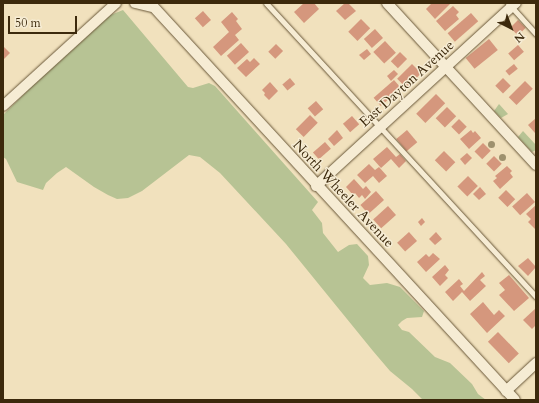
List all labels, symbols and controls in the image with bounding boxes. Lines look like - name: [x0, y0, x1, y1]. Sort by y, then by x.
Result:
- scale bar: [10, 8, 79, 34]
- north arrow: [491, 8, 531, 48]
- text: 50 m: [15, 15, 41, 31]
- text: N: [511, 29, 528, 46]
- street label: East Dayton Avenue: [356, 37, 458, 131]
- street label: North Wheeler Avenue: [289, 137, 397, 251]

